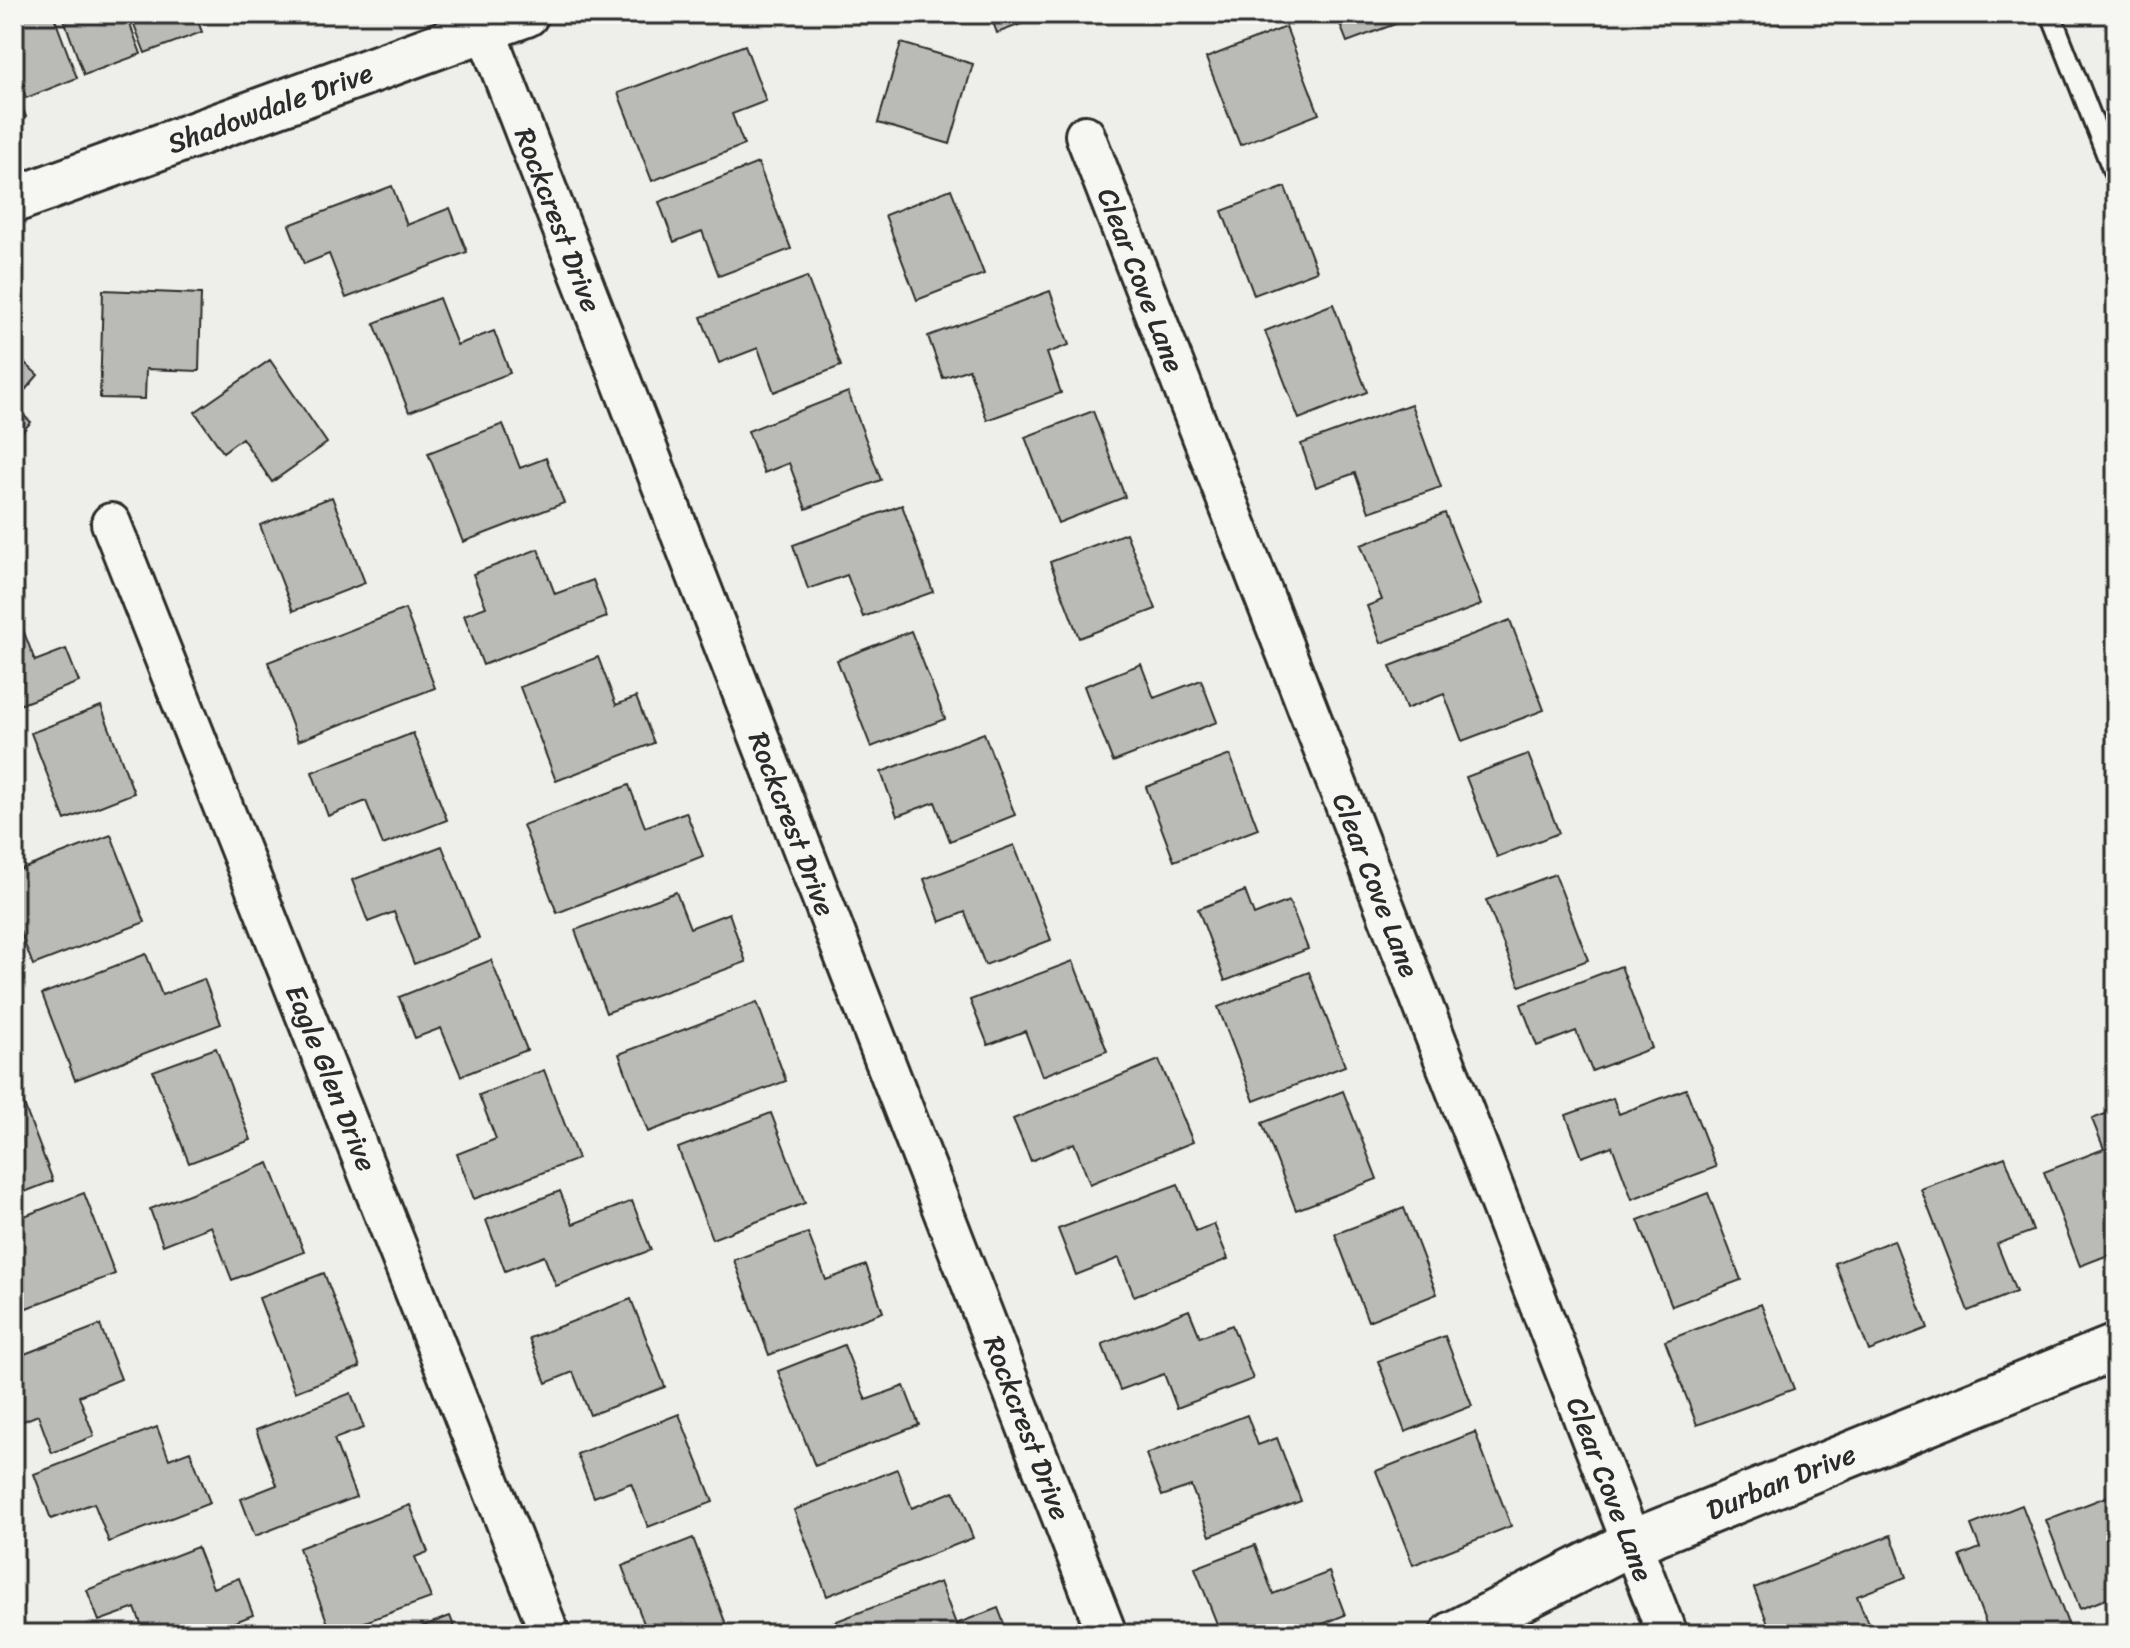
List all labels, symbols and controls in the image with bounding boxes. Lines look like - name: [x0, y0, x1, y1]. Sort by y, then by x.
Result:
- street label: Shadowdale Drive: [160, 48, 380, 168]
- street label: Rockcrest Drive: [500, 120, 616, 320]
- street label: Clear Cove Lane: [1083, 181, 1199, 379]
- street label: Rockcrest Drive: [734, 724, 850, 924]
- street label: Clear Cove Lane: [1318, 786, 1434, 984]
- street label: Eagle Glen Drive: [271, 977, 391, 1179]
- street label: Rockcrest Drive: [969, 1328, 1085, 1528]
- street label: Clear Cove Lane: [1552, 1390, 1668, 1588]
- street label: Durban Drive: [1699, 1430, 1863, 1534]

